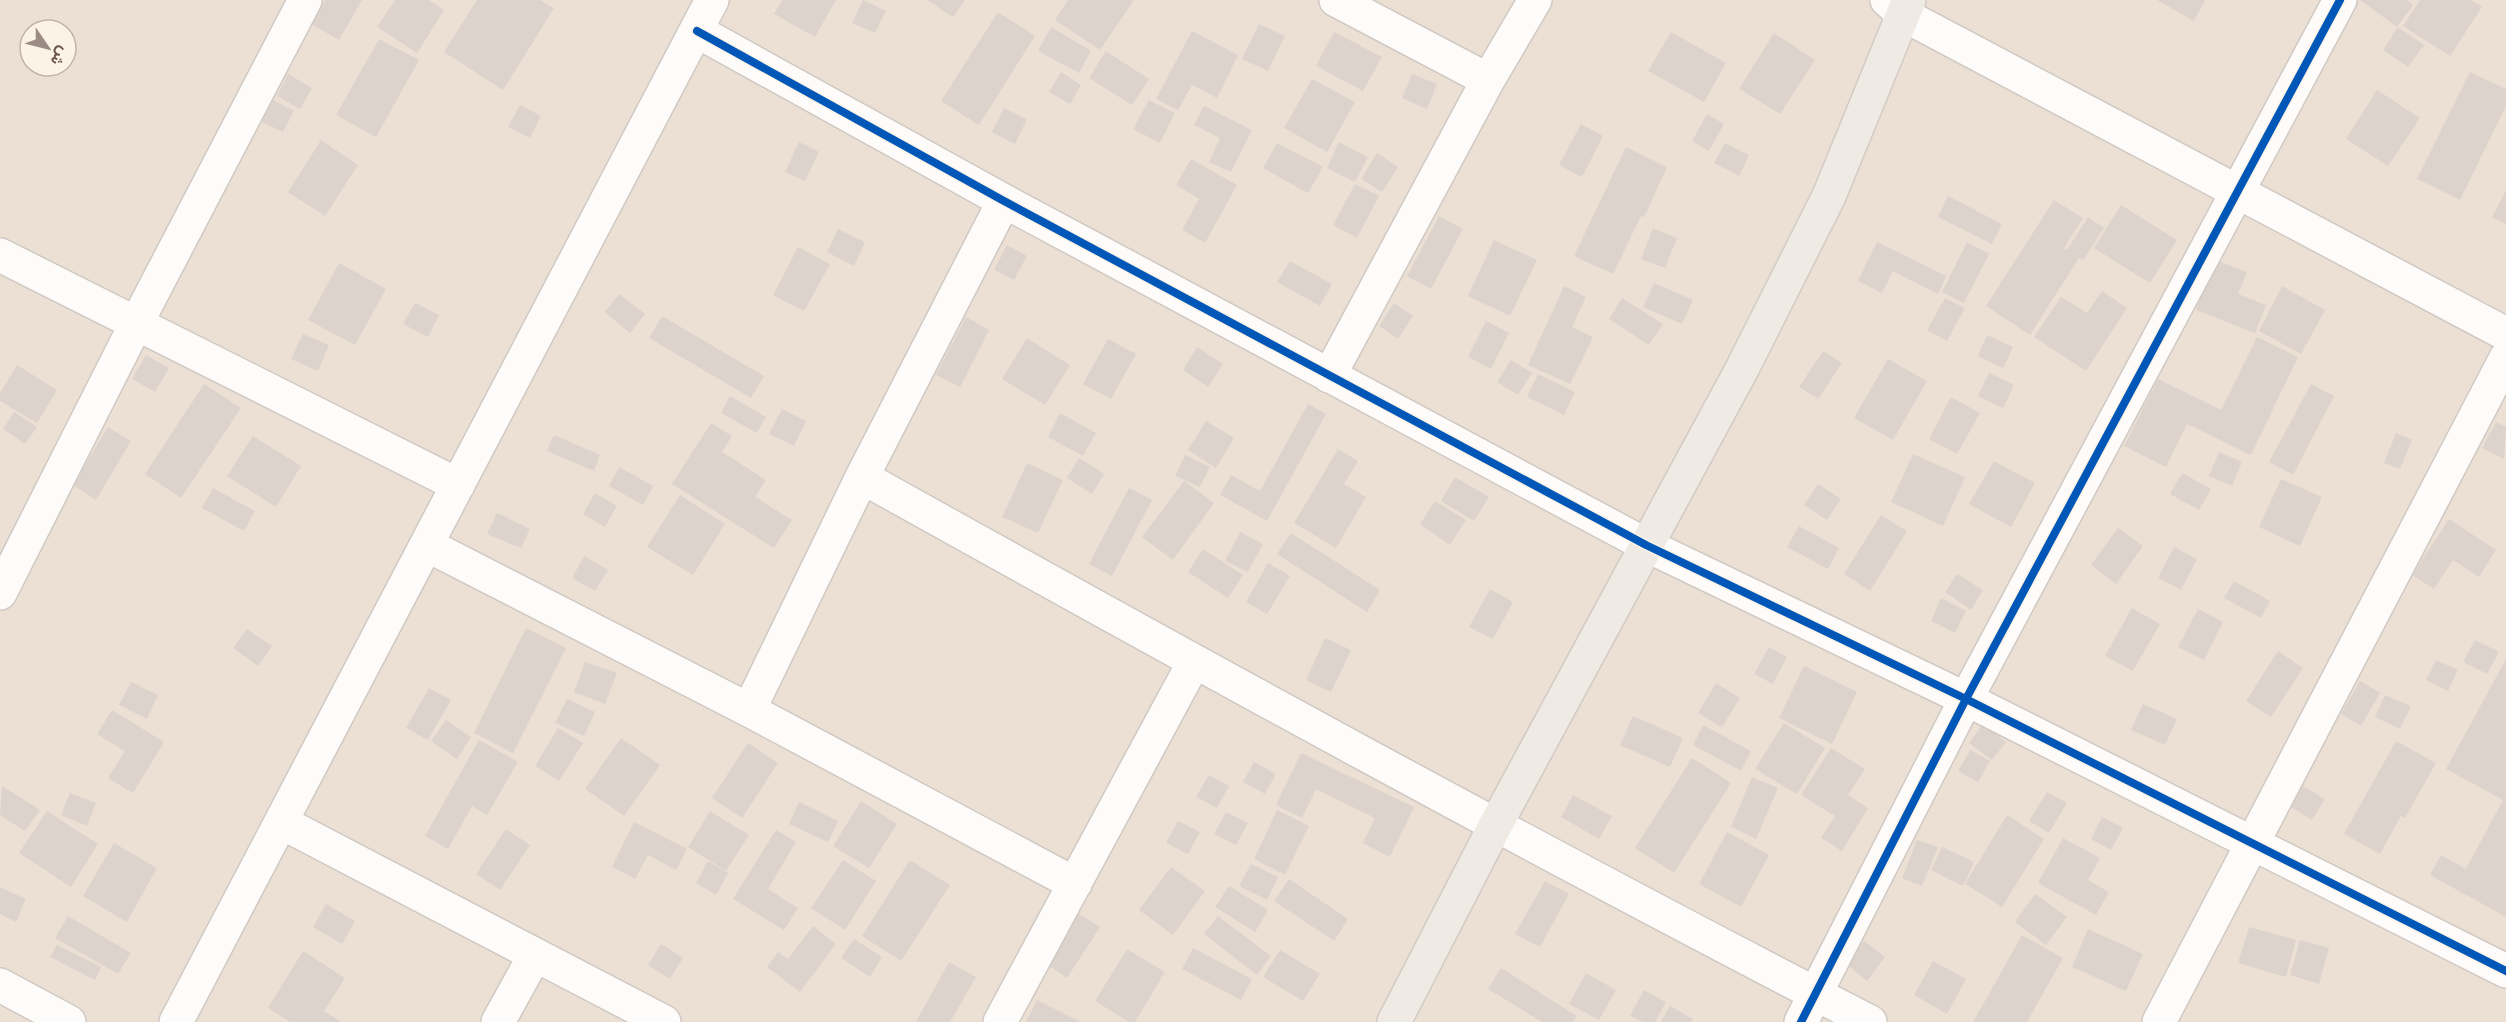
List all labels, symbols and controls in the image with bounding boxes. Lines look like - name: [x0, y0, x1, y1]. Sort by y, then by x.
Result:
- north arrow: [18, 18, 78, 78]
- text: ش: [46, 42, 75, 71]

